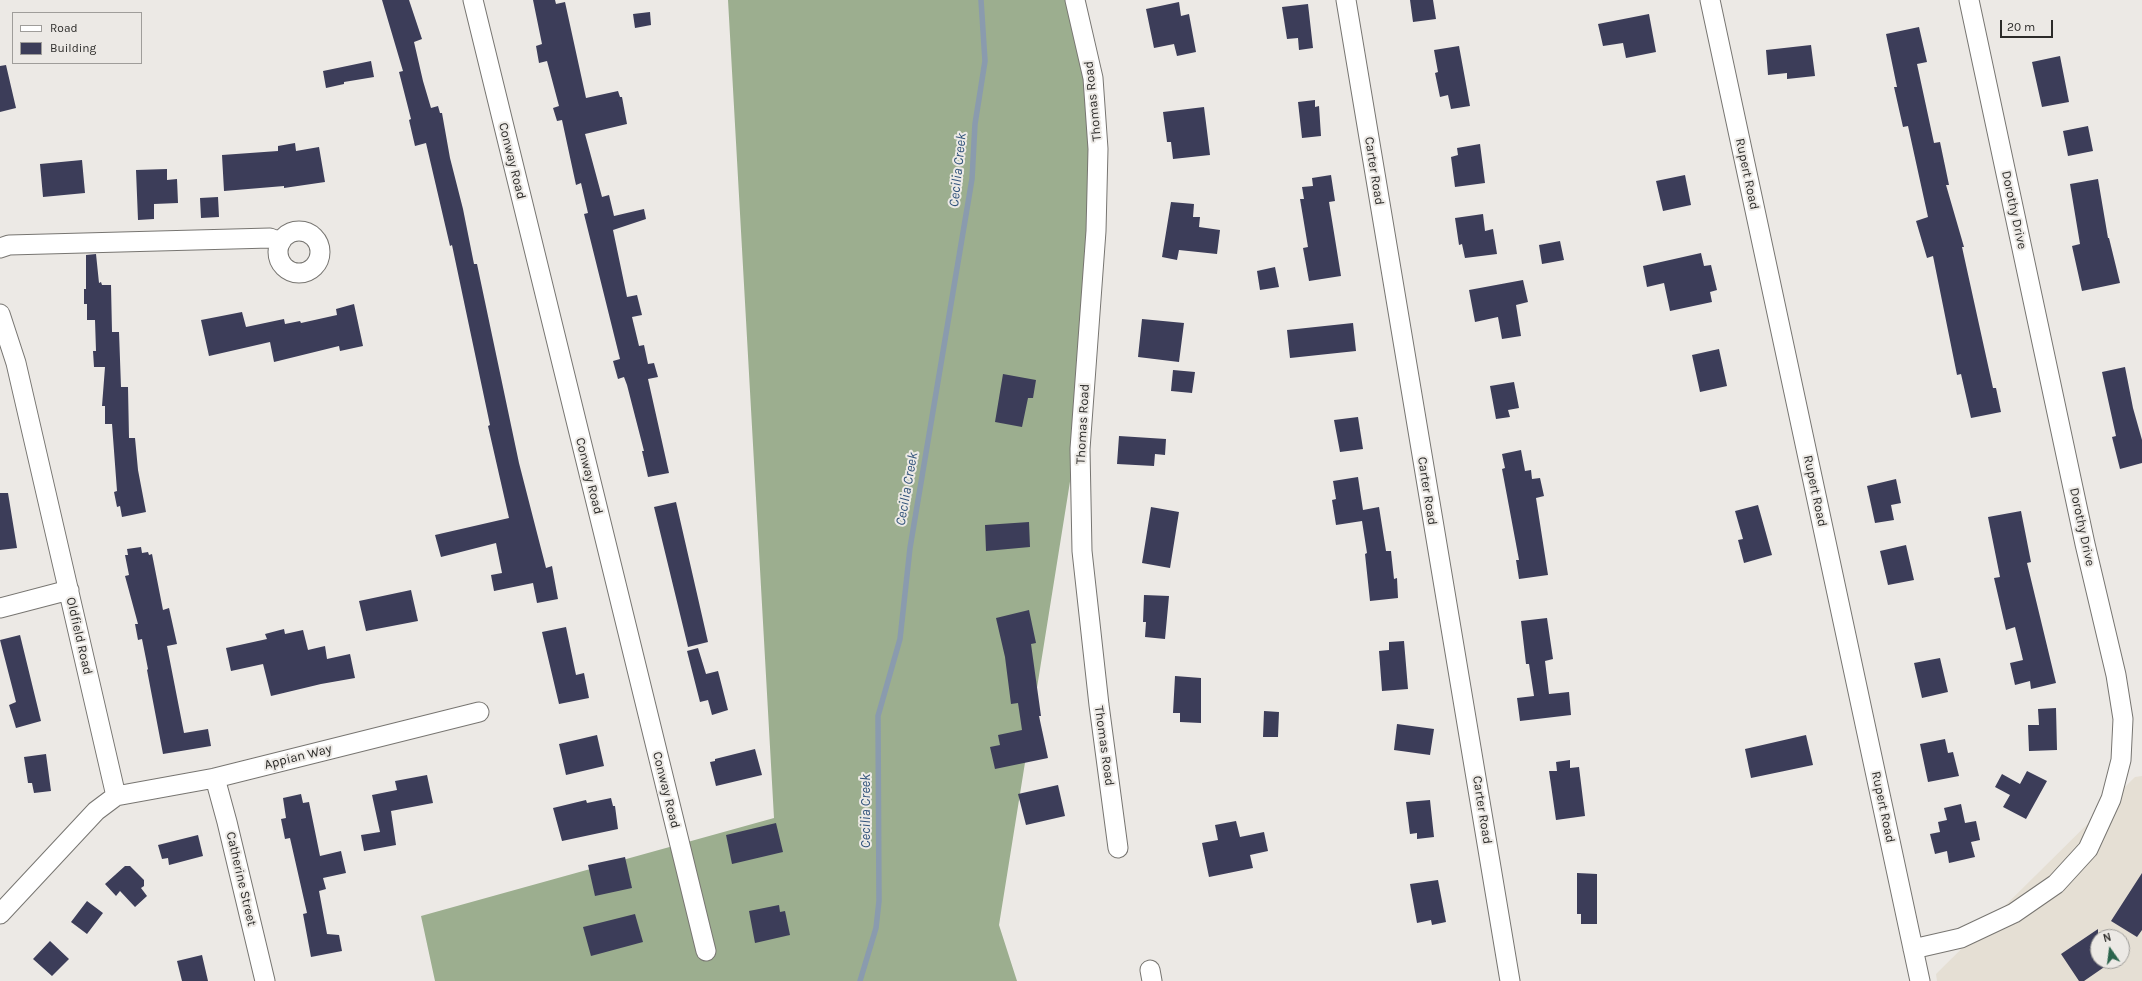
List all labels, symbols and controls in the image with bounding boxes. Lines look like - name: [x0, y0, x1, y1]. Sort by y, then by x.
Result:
- legend: [12, 12, 142, 64]
- scale bar: [2002, 12, 2055, 38]
- text: 20 m: [2007, 20, 2035, 34]
- text: Road: [50, 21, 78, 35]
- text: Building: [50, 41, 96, 55]
- street label: Thomas Road: [1081, 60, 1105, 142]
- street label: Conway Road: [495, 121, 529, 201]
- water label: Cecilia Creek: [946, 132, 970, 208]
- street label: Carter Road: [1361, 136, 1387, 206]
- street label: Rupert Road: [1732, 137, 1762, 211]
- street label: Dorothy Drive: [1998, 169, 2030, 251]
- street label: Thomas Road: [1073, 383, 1093, 465]
- street label: Conway Road: [572, 436, 606, 516]
- water label: Cecilia Creek: [892, 451, 922, 527]
- street label: Rupert Road: [1800, 454, 1830, 528]
- street label: Carter Road: [1414, 456, 1440, 526]
- street label: Dorothy Drive: [2066, 486, 2098, 568]
- street label: Oldfield Road: [63, 596, 95, 676]
- street label: Thomas Road: [1091, 705, 1117, 787]
- street label: Appian Way: [263, 741, 333, 773]
- street label: Conway Road: [649, 750, 683, 830]
- street label: Rupert Road: [1868, 770, 1898, 844]
- water label: Cecilia Creek: [858, 774, 874, 848]
- street label: Carter Road: [1469, 775, 1495, 845]
- street label: Catherine Street: [223, 830, 259, 928]
- north arrow: [2090, 929, 2130, 969]
- text: N: [2102, 931, 2113, 945]

